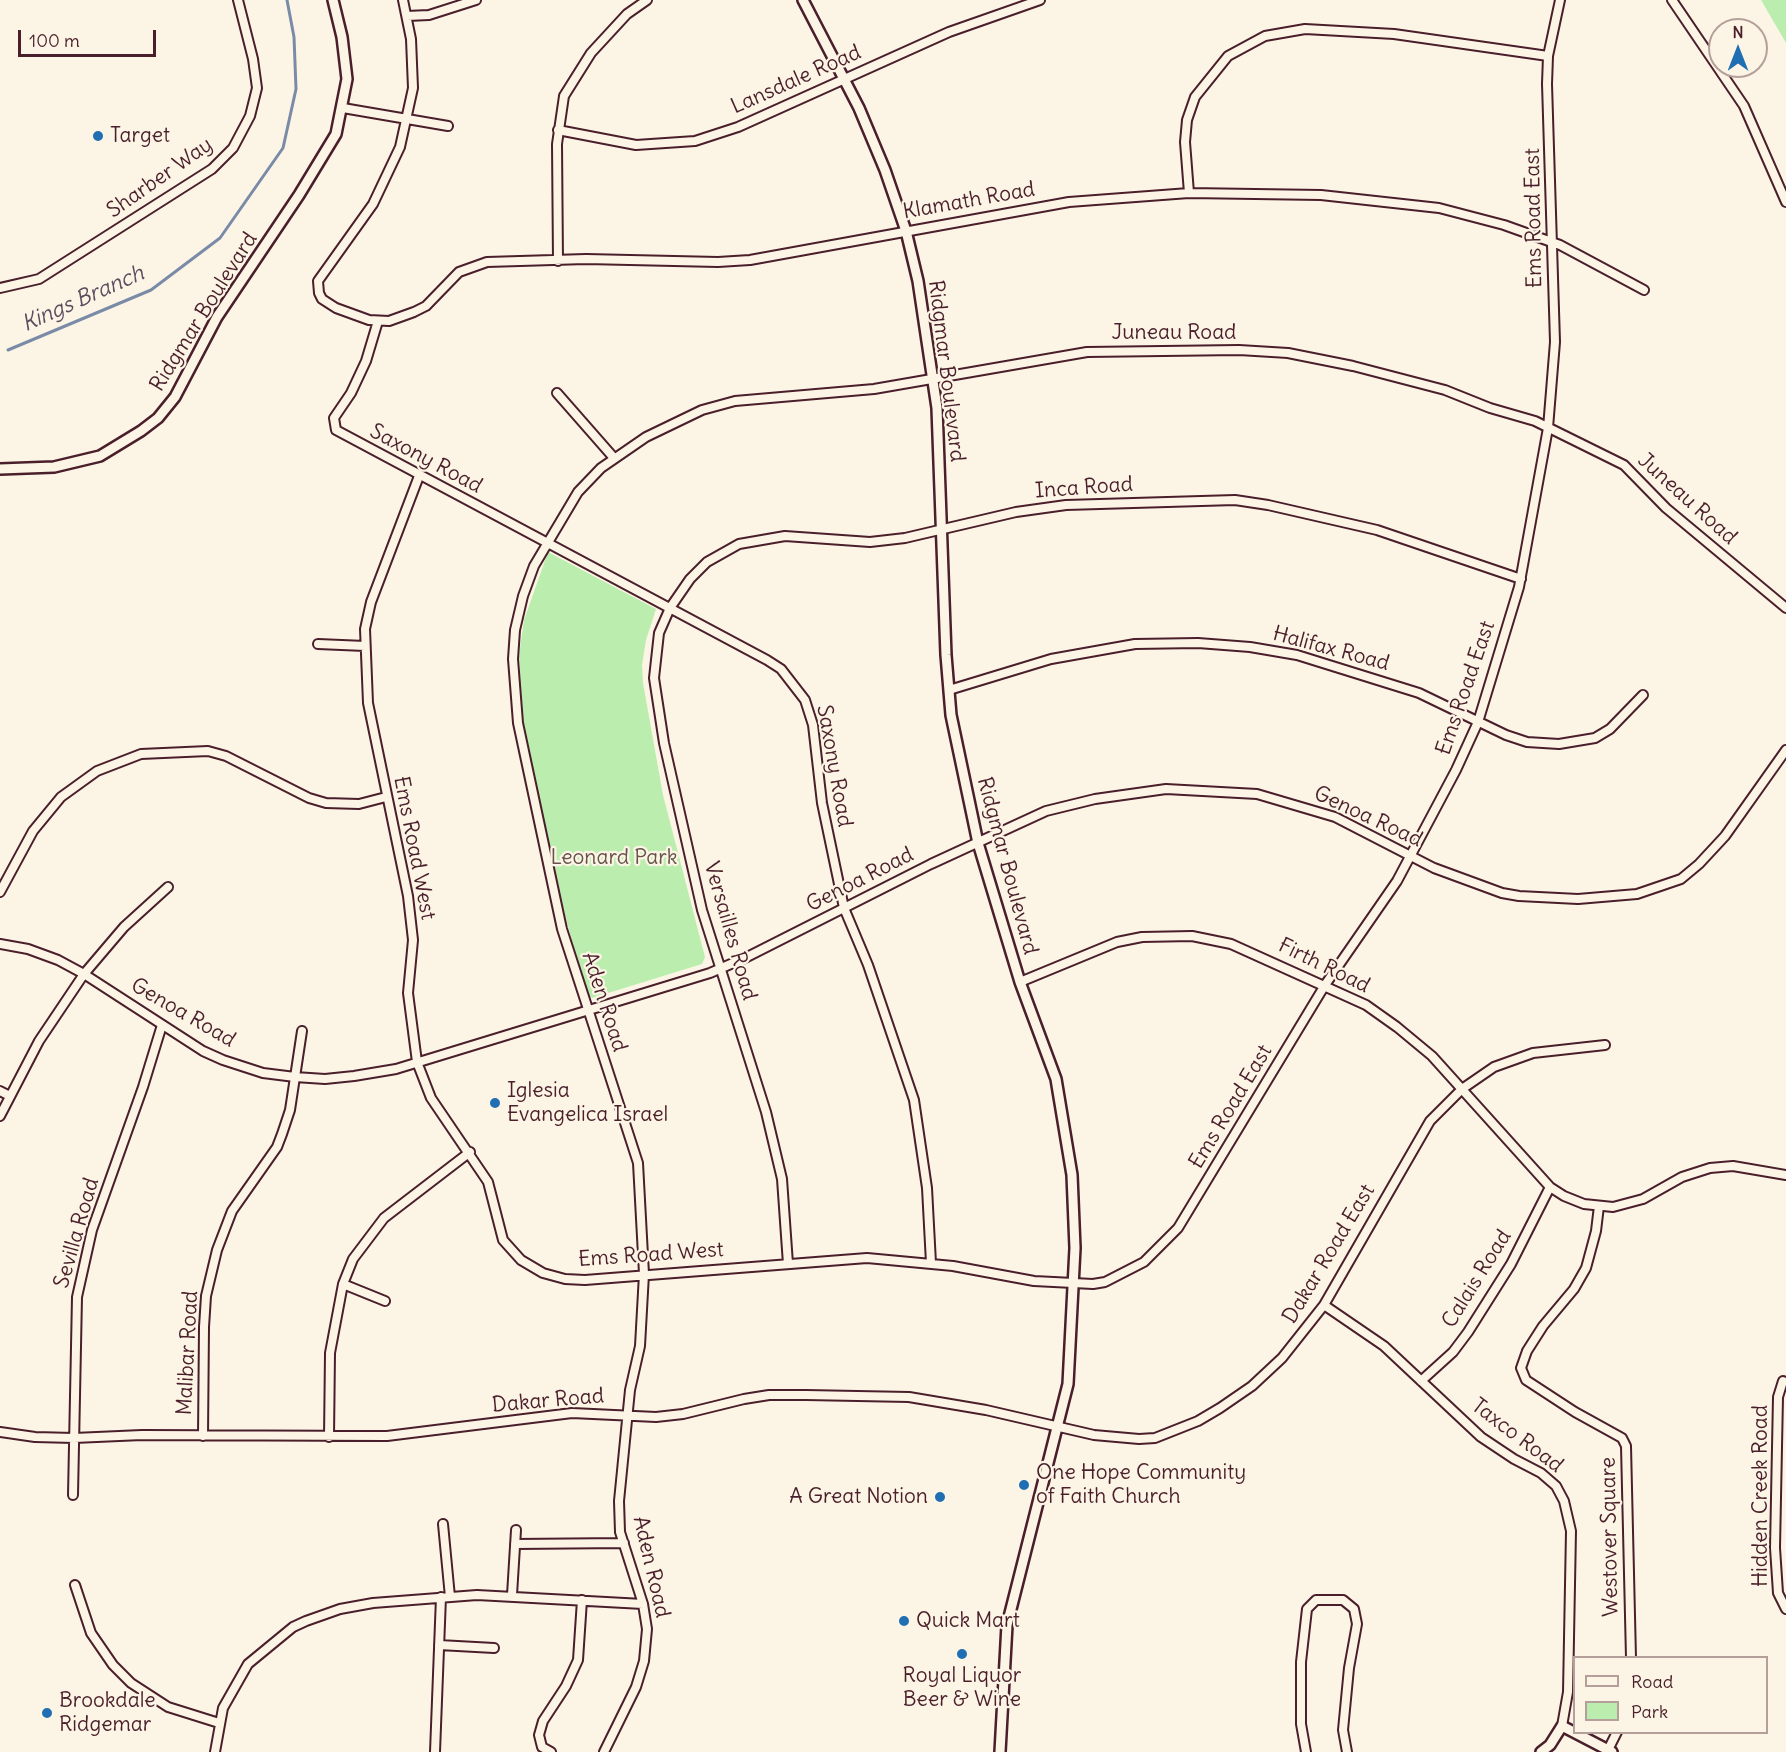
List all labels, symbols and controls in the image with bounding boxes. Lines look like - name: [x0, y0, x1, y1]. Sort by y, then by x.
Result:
- scale bar: [21, 18, 159, 56]
- north arrow: [1708, 18, 1768, 78]
- text: N: [1732, 22, 1744, 42]
- text: 100 m: [29, 29, 80, 52]
- street label: Lansdale Road: [727, 40, 865, 120]
- place label: Target: [110, 123, 170, 149]
- marker: Target: [91, 129, 105, 143]
- street label: Sharber Way: [102, 132, 218, 224]
- street label: Ems Road East: [1520, 148, 1548, 288]
- street label: Klamath Road: [901, 177, 1037, 225]
- street label: Ridgmar Boulevard: [145, 228, 263, 396]
- water label: Kings Branch: [18, 260, 148, 338]
- street label: Ridgmar Boulevard: [922, 279, 970, 463]
- street label: Juneau Road: [1112, 320, 1236, 346]
- street label: Saxony Road: [366, 419, 486, 499]
- street label: Juneau Road: [1632, 448, 1742, 550]
- street label: Inca Road: [1034, 472, 1134, 504]
- street label: Ems Road East: [1431, 618, 1501, 758]
- street label: Halifax Road: [1270, 621, 1392, 677]
- street label: Saxony Road: [811, 703, 857, 829]
- street label: Ems Road West: [388, 774, 440, 922]
- street label: Ridgmar Boulevard: [971, 775, 1043, 957]
- street label: Genoa Road: [1310, 781, 1426, 853]
- street label: Genoa Road: [802, 842, 918, 918]
- park label: Leonard Park: [550, 845, 678, 871]
- street label: Versailles Road: [698, 859, 762, 1003]
- street label: Firth Road: [1274, 933, 1374, 999]
- street label: Aden Road: [576, 949, 632, 1055]
- street label: Genoa Road: [126, 973, 240, 1053]
- street label: Ems Road East: [1184, 1040, 1278, 1174]
- place label: Iglesia Evangelica Israel: [507, 1078, 668, 1128]
- marker: Iglesia Evangelica Israel: [488, 1096, 502, 1110]
- street label: Sevilla Road: [49, 1175, 105, 1291]
- street label: Dakar Road East: [1278, 1180, 1380, 1328]
- street label: Calais Road: [1437, 1225, 1517, 1333]
- street label: Ems Road West: [577, 1237, 725, 1273]
- street label: Malibar Road: [172, 1290, 204, 1416]
- street label: Dakar Road: [491, 1384, 605, 1418]
- street label: Taxco Road: [1466, 1393, 1568, 1479]
- street label: Hidden Creek Road: [1748, 1405, 1774, 1587]
- street label: Westover Square: [1596, 1457, 1624, 1617]
- place label: One Hope Community of Faith Church: [1036, 1460, 1246, 1510]
- marker: One Hope Community of Faith Church: [1017, 1478, 1031, 1492]
- place label: A Great Notion: [789, 1484, 928, 1510]
- marker: A Great Notion: [933, 1490, 947, 1504]
- street label: Aden Road: [627, 1514, 675, 1620]
- place label: Quick Mart: [916, 1608, 1020, 1634]
- marker: Quick Mart: [897, 1614, 911, 1628]
- marker: Royal Liquor Beer & Wine: [955, 1647, 969, 1661]
- legend: [1573, 1656, 1768, 1734]
- place label: Royal Liquor Beer & Wine: [903, 1663, 1021, 1713]
- text: Road: [1631, 1670, 1673, 1693]
- place label: Brookdale Ridgemar: [59, 1688, 156, 1738]
- text: Park: [1631, 1700, 1668, 1723]
- marker: Brookdale Ridgemar: [40, 1706, 54, 1720]

